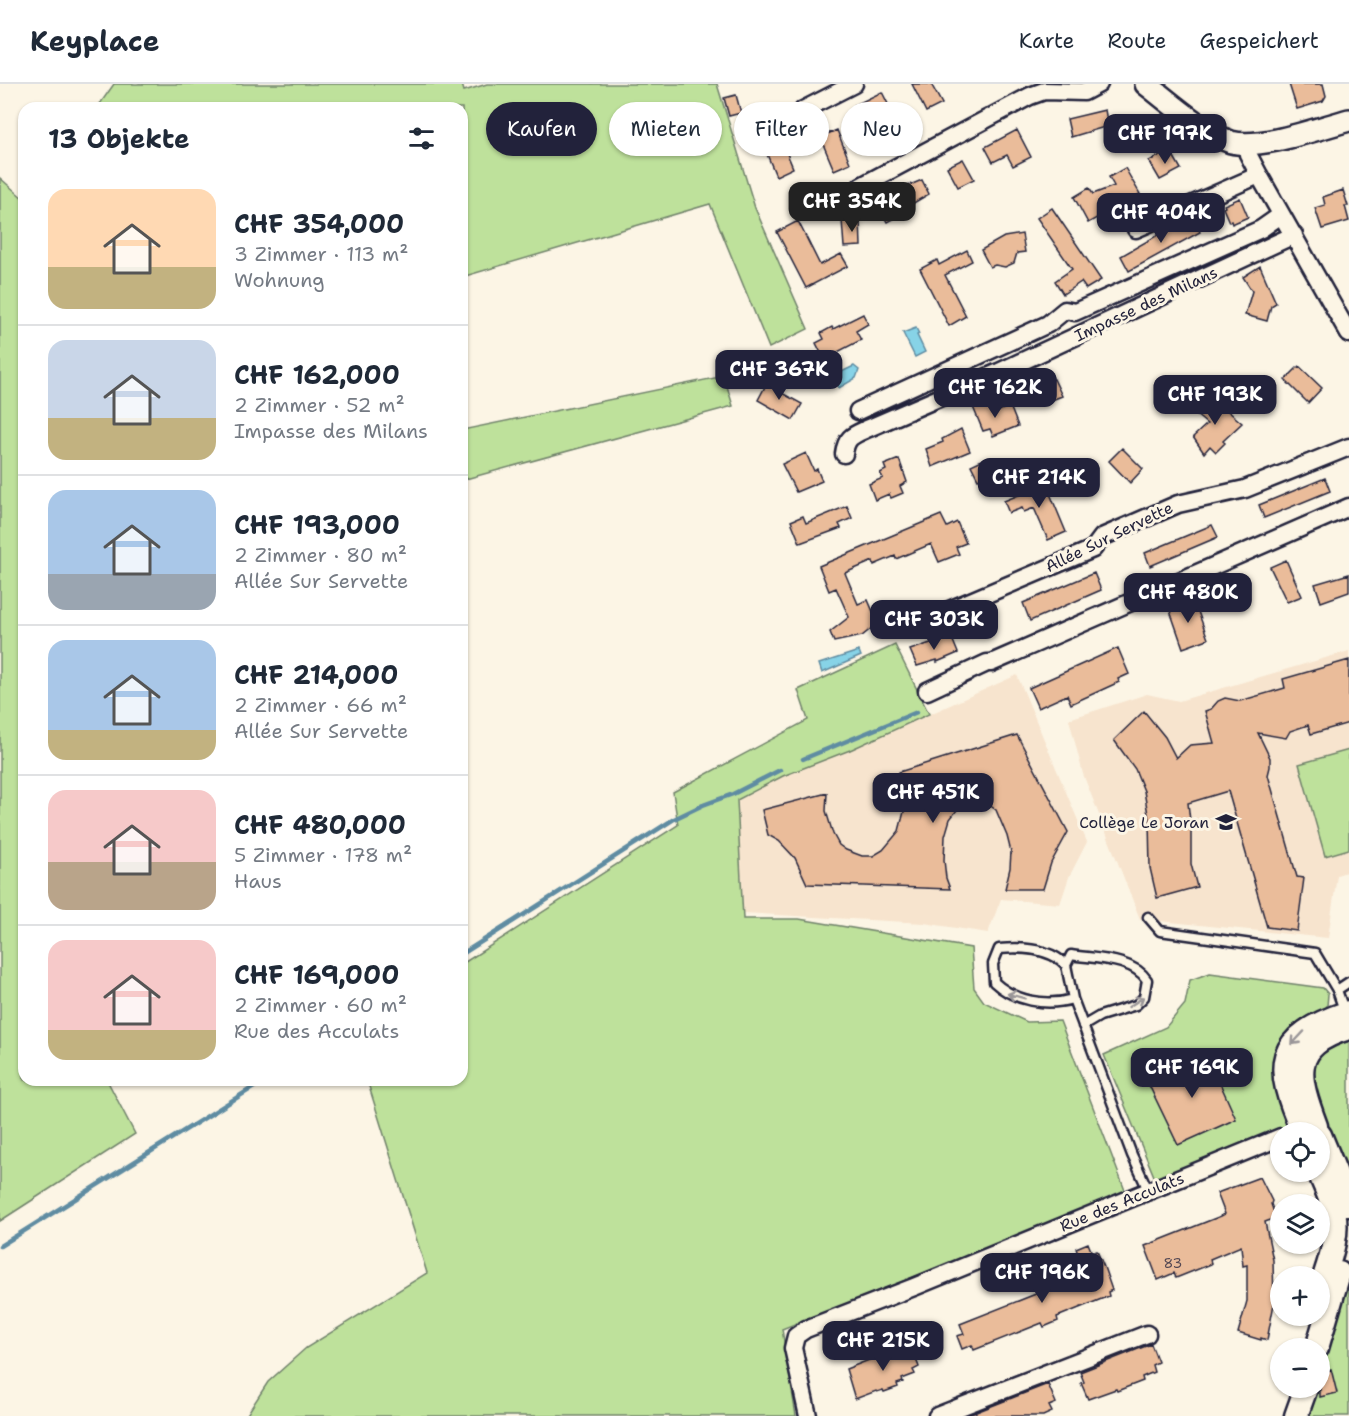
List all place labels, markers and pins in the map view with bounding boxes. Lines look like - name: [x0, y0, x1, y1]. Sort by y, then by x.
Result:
- pin: CHF 197K: [1103, 114, 1227, 165]
- pin: CHF 354K: [790, 182, 914, 233]
- pin: CHF 404K: [1099, 193, 1223, 244]
- pin: CHF 367K: [717, 350, 841, 401]
- pin: CHF 162K: [933, 368, 1057, 419]
- pin: CHF 193K: [1153, 375, 1277, 426]
- pin: CHF 214K: [977, 458, 1101, 509]
- pin: CHF 480K: [1126, 573, 1250, 624]
- pin: CHF 303K: [872, 600, 996, 651]
- pin: CHF 451K: [871, 773, 995, 824]
- school or university icon: Collège Le Joran: [1214, 810, 1238, 834]
- place label: Collège Le Joran: [1079, 812, 1209, 833]
- pin: CHF 169K: [1130, 1048, 1254, 1099]
- pin: CHF 196K: [980, 1253, 1104, 1304]
- pin: CHF 215K: [821, 1321, 945, 1372]

